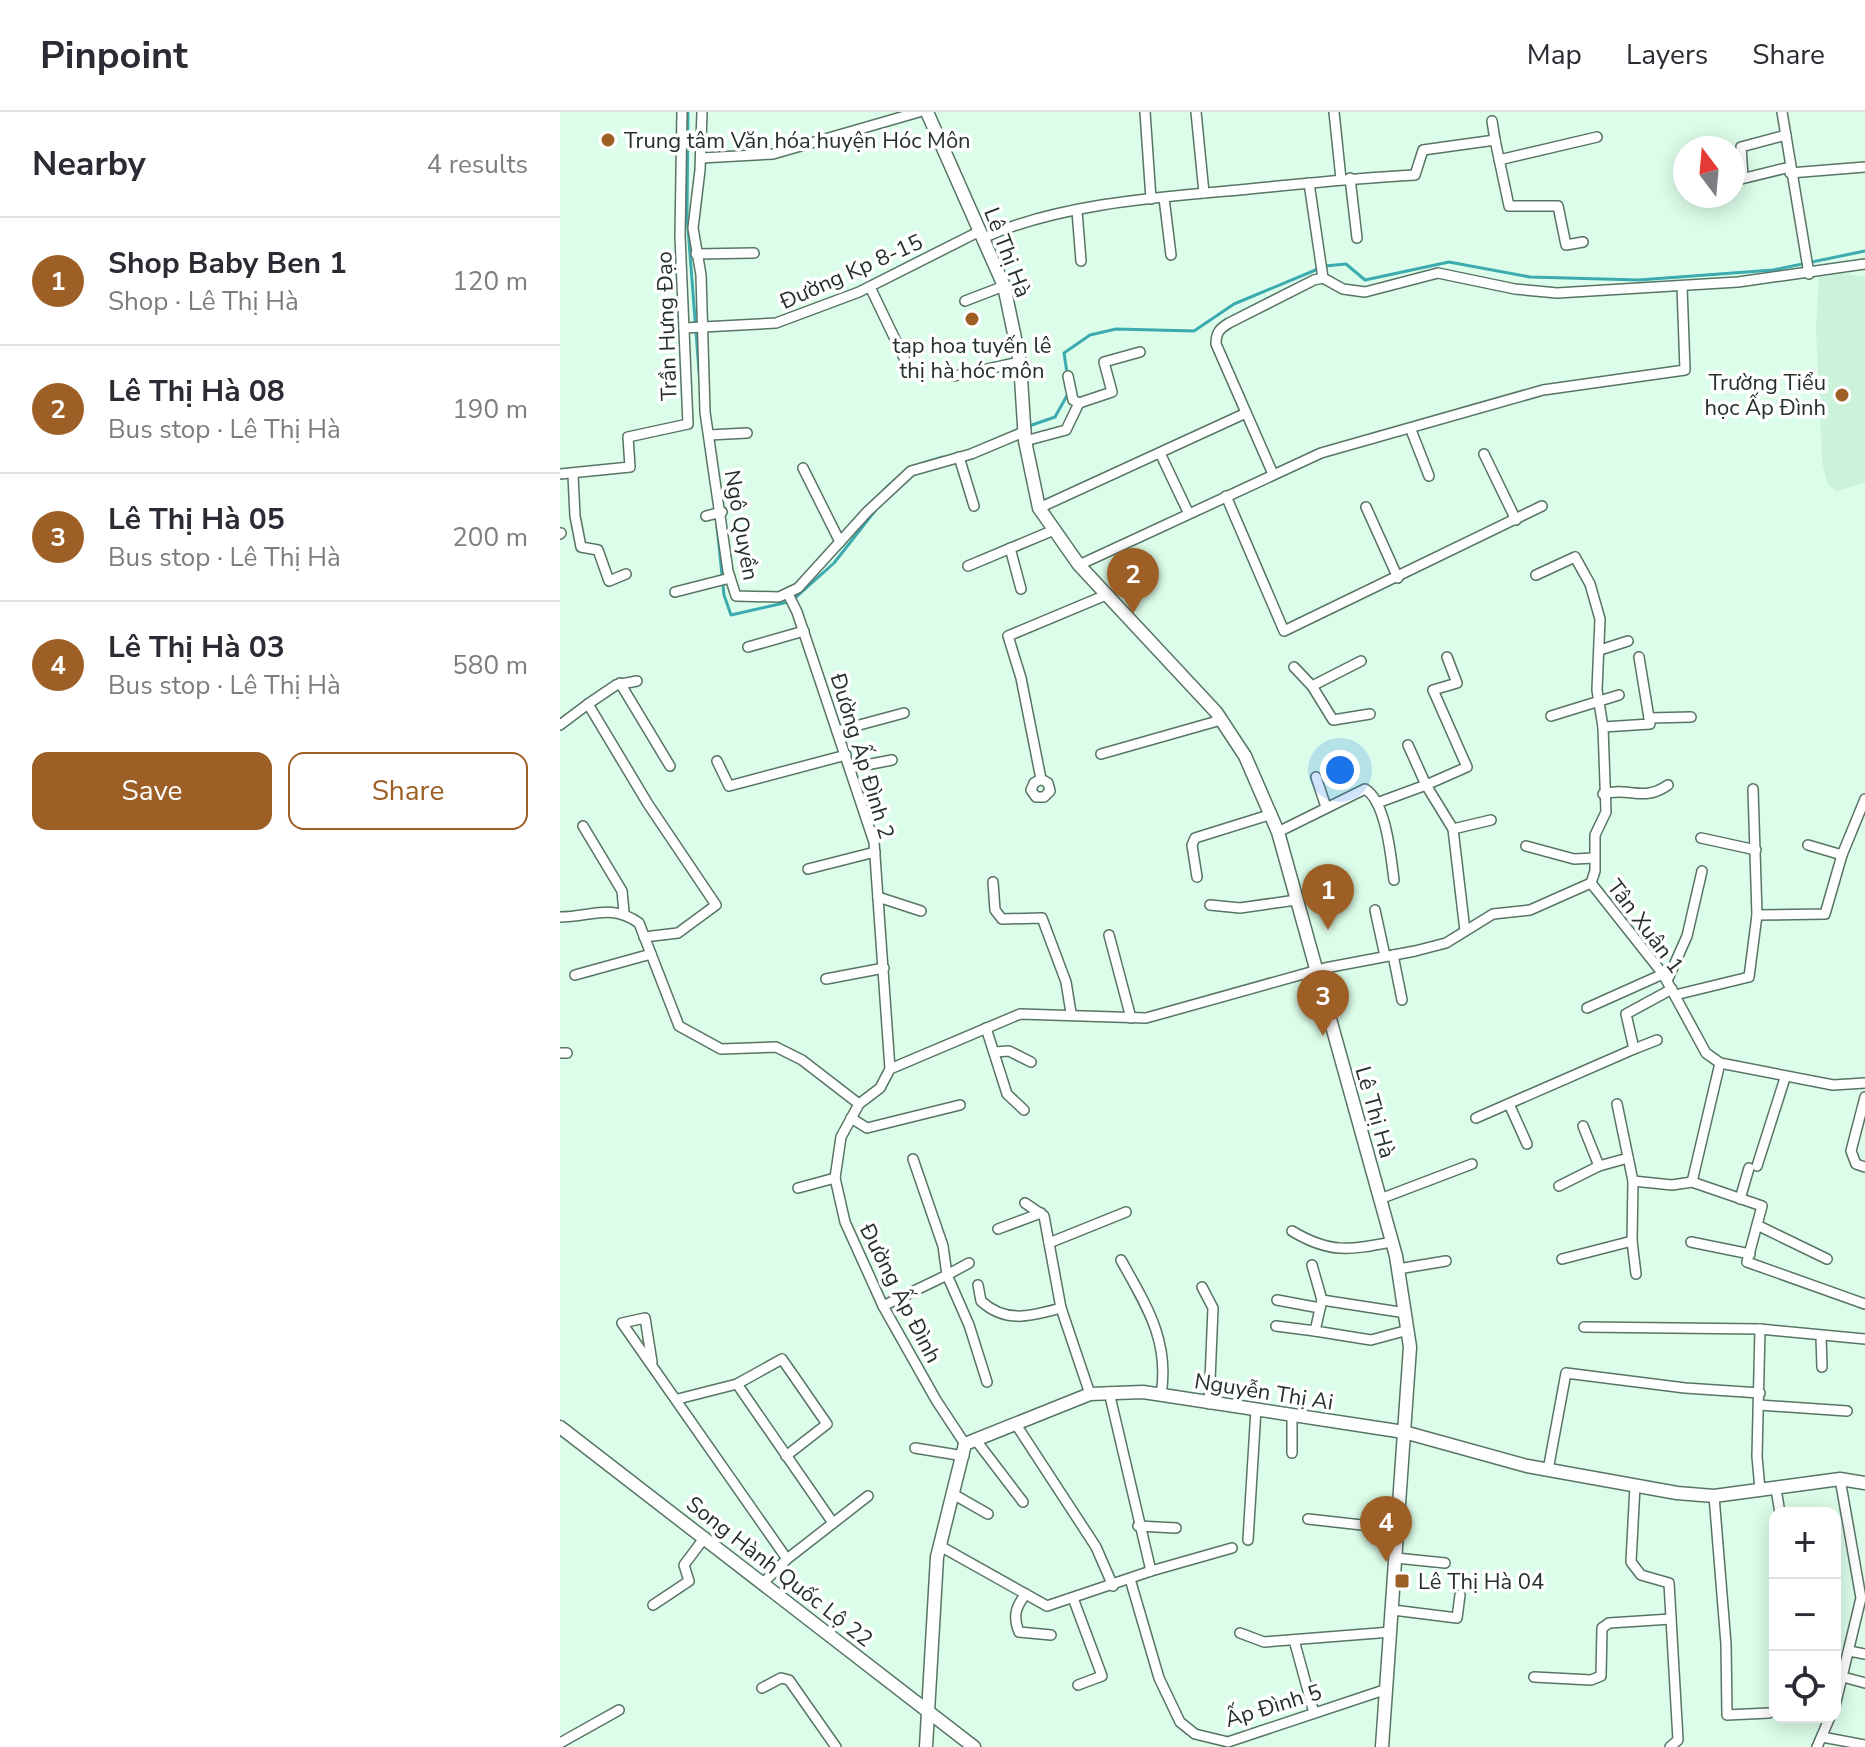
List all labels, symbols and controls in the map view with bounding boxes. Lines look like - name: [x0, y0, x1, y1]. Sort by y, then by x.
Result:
- text: Pinpoint: [40, 30, 188, 81]
- text: Map: [1527, 36, 1582, 74]
- text: Layers: [1626, 36, 1708, 74]
- text: Share: [1752, 36, 1825, 74]
- place label: Trung tâm Văn hóa huyện Hóc Môn: [624, 126, 971, 156]
- marker: Trung tâm Văn hóa huyện Hóc Môn: [599, 131, 617, 149]
- north arrow: [1673, 136, 1745, 208]
- text: Nearby: [32, 141, 146, 187]
- text: 4 results: [427, 147, 528, 182]
- street label: Lê Thị Hà: [976, 203, 1038, 302]
- street label: Đường Kp 8-15: [774, 227, 927, 317]
- text: Shop Baby Ben 1: [108, 243, 347, 284]
- street label: Trần Hưng Đạo: [649, 251, 685, 401]
- text: 1: [50, 264, 66, 299]
- text: 120 m: [452, 264, 528, 299]
- text: Shop · Lê Thị Hà: [108, 284, 299, 319]
- marker: tap hoa tuyến lê thị hà hóc môn: [963, 310, 981, 328]
- place label: tap hoa tuyến lê thị hà hóc môn: [892, 331, 1052, 386]
- place label: Trường Tiểu học Ấp Đình: [1704, 368, 1826, 423]
- text: Lê Thị Hà 08: [108, 371, 285, 412]
- marker: Trường Tiểu học Ấp Đình: [1833, 386, 1851, 404]
- text: 2: [50, 392, 66, 427]
- text: 190 m: [452, 392, 528, 427]
- text: Bus stop · Lê Thị Hà: [108, 412, 341, 447]
- street label: Ngô Quyền: [717, 468, 765, 583]
- text: Lê Thị Hà 05: [108, 499, 285, 540]
- text: 3: [50, 520, 66, 555]
- text: 200 m: [452, 520, 528, 555]
- text: Bus stop · Lê Thị Hà: [108, 540, 341, 575]
- pin: 2: [1107, 548, 1159, 614]
- text: Lê Thị Hà 03: [108, 627, 285, 668]
- text: 4: [50, 648, 66, 683]
- text: 580 m: [452, 648, 528, 683]
- text: Bus stop · Lê Thị Hà: [108, 668, 341, 703]
- street label: Đường Ấp Đình 2: [822, 669, 902, 843]
- your location: [1320, 750, 1360, 790]
- button: Save: [32, 752, 272, 830]
- button: Share: [288, 752, 528, 830]
- pin: 1: [1302, 864, 1354, 930]
- street label: Tân Xuân 1: [1600, 873, 1691, 980]
- pin: 3: [1297, 970, 1349, 1036]
- street label: Lê Thị Hà: [1348, 1063, 1402, 1162]
- street label: Đường Ấp Đình: [852, 1217, 949, 1368]
- street label: Nguyễn Thị Ai: [1192, 1366, 1335, 1418]
- street label: Song Hành Quốc Lộ 22: [680, 1489, 879, 1654]
- pin: 4: [1360, 1496, 1412, 1562]
- map controls: [1769, 1507, 1841, 1723]
- button: +: [1769, 1507, 1841, 1579]
- place label: Lê Thị Hà 04: [1418, 1567, 1544, 1597]
- marker: Lê Thị Hà 04: [1393, 1572, 1411, 1590]
- button: −: [1769, 1579, 1841, 1651]
- button: locate: [1769, 1651, 1841, 1723]
- street label: Ấp Đình 5: [1221, 1676, 1325, 1735]

